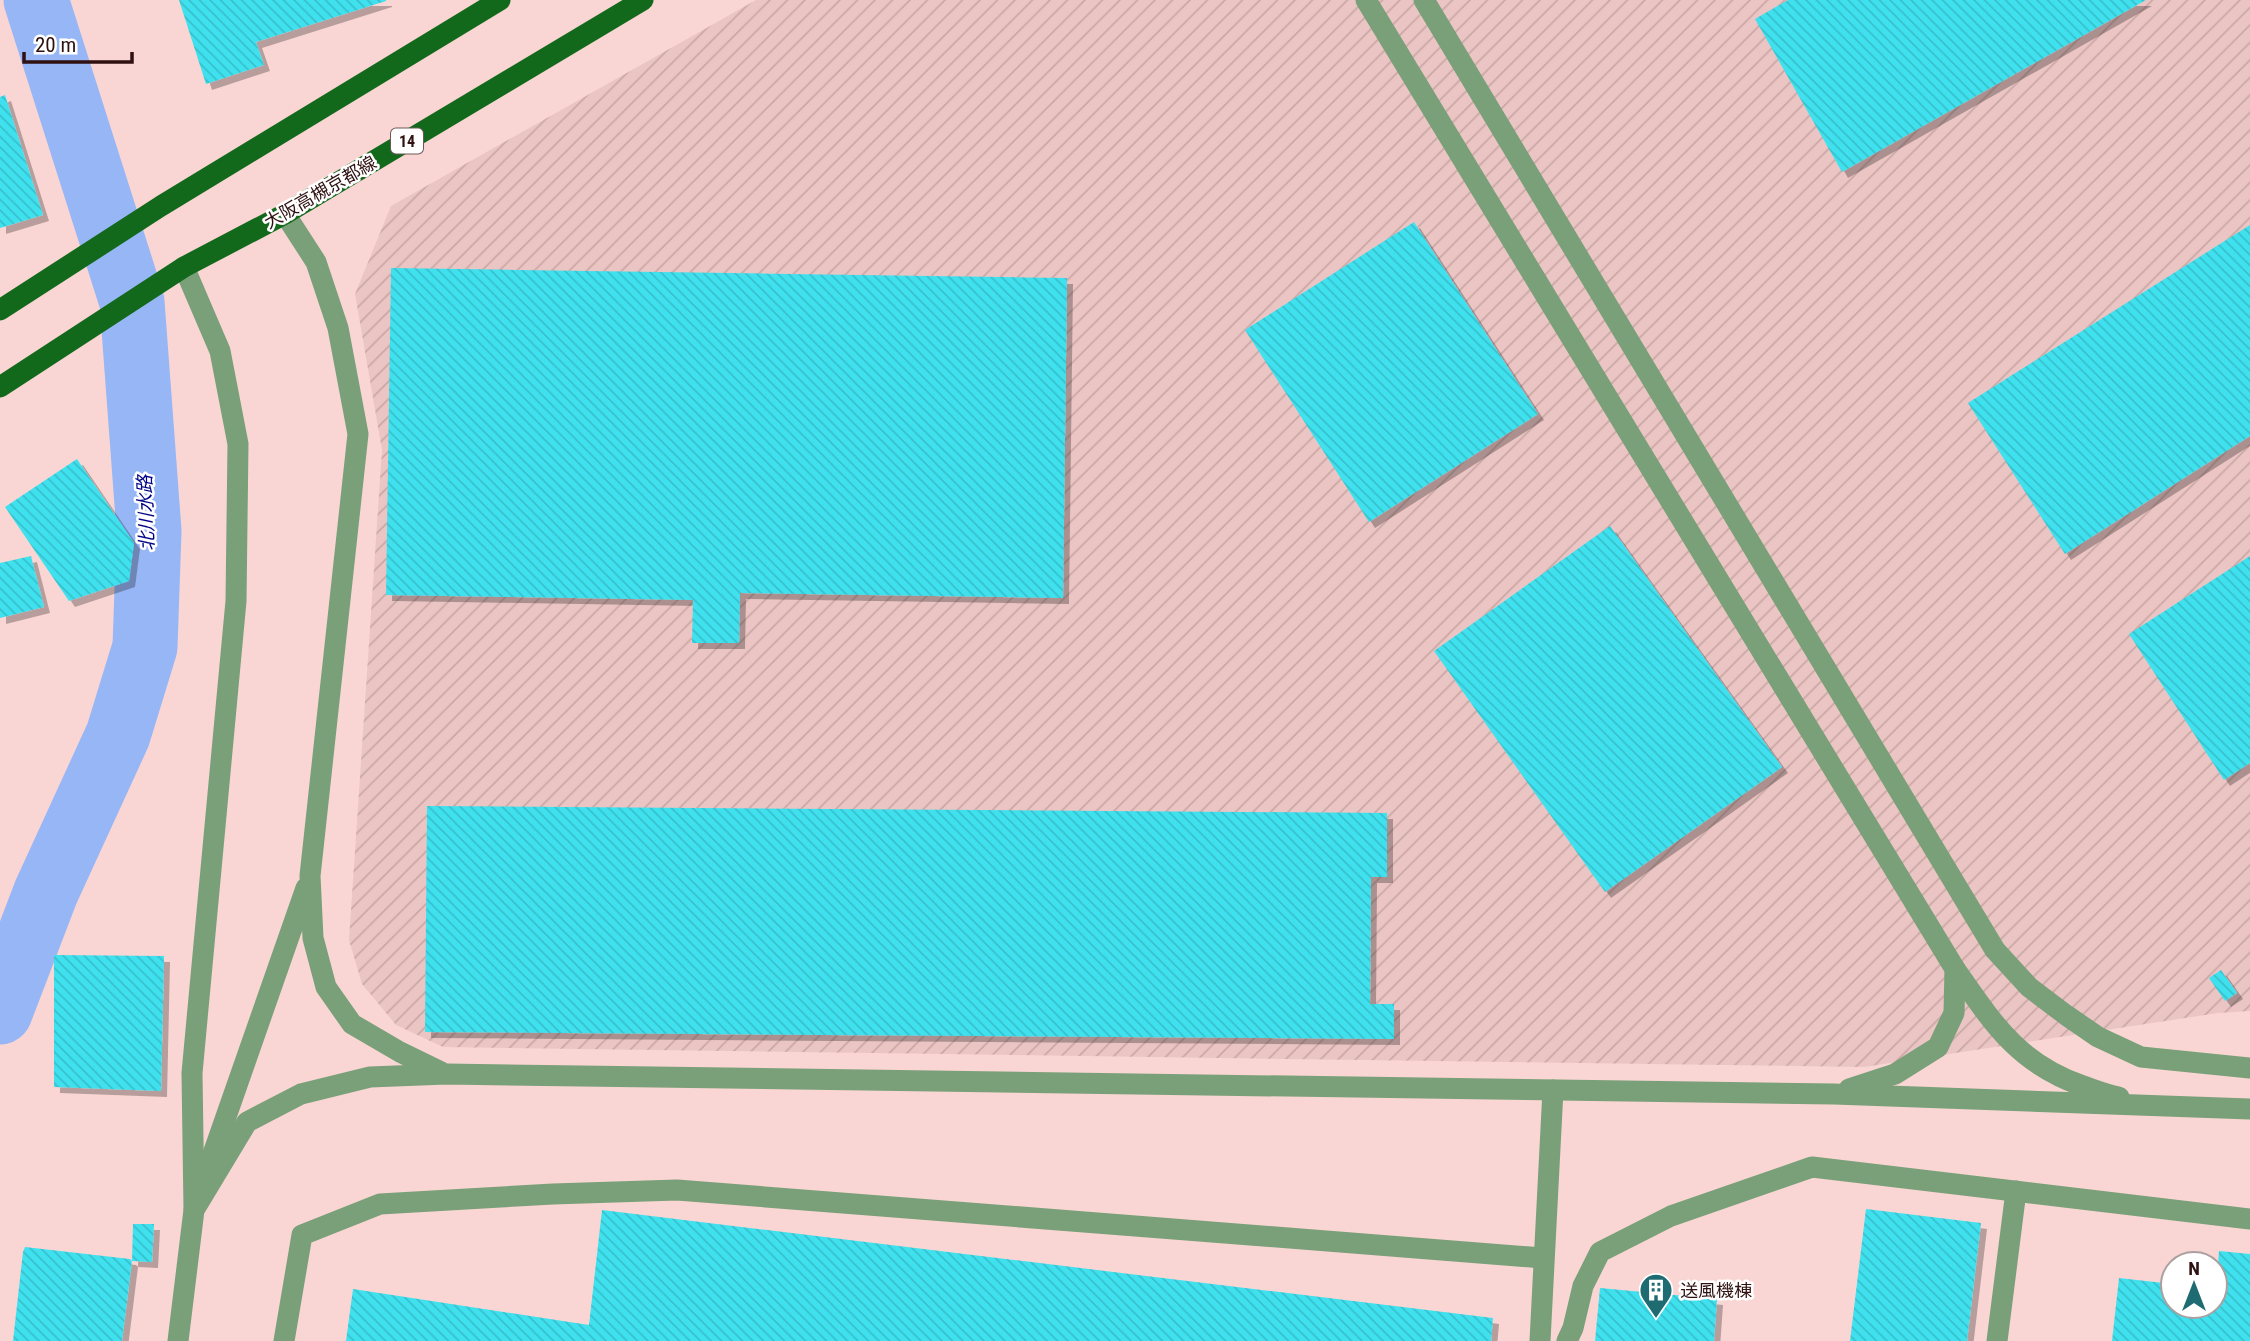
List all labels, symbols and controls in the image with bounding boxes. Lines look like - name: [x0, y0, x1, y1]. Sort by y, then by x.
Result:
- scale bar: [24, 21, 133, 65]
- text: 20 m: [35, 33, 76, 57]
- road number: 14: [391, 128, 423, 154]
- street label: 大阪高槻京都線: [260, 151, 380, 233]
- water label: 北川水路: [133, 473, 159, 551]
- north arrow: [2159, 1250, 2229, 1320]
- text: N: [2188, 1257, 2200, 1280]
- building icon: 送風機棟: [1637, 1271, 1675, 1320]
- place label: 送風機棟: [1680, 1280, 1752, 1301]

